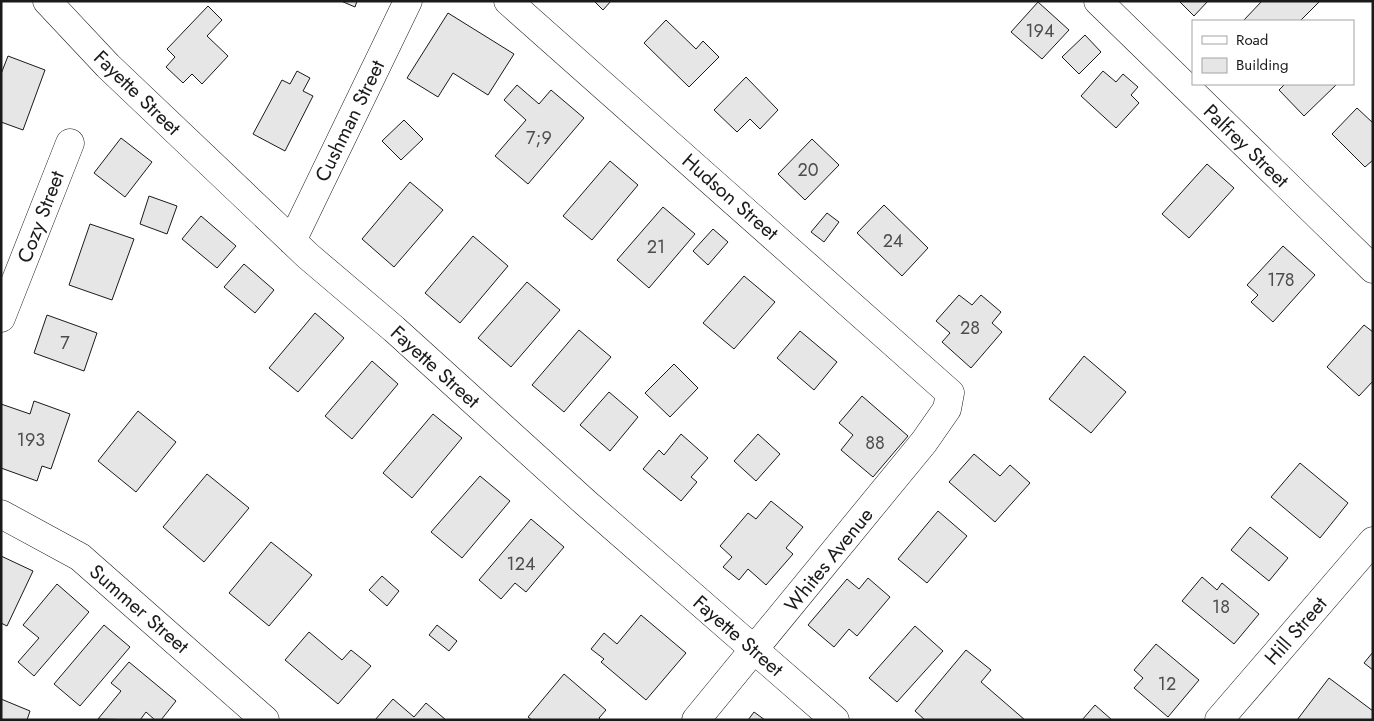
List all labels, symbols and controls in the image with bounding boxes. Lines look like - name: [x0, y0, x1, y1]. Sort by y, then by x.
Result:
- house number: 194: [1026, 18, 1054, 44]
- legend: [1192, 20, 1354, 85]
- text: Road: [1236, 29, 1268, 51]
- street label: Fayette Street: [87, 44, 187, 142]
- text: Building: [1236, 54, 1288, 76]
- street label: Cushman Street: [308, 55, 392, 187]
- street label: Palfrey Street: [1197, 98, 1296, 195]
- house number: 7;9: [526, 125, 552, 151]
- street label: Hudson Street: [675, 147, 785, 247]
- house number: 20: [797, 157, 819, 183]
- street label: Cozy Street: [10, 167, 72, 267]
- house number: 24: [883, 228, 903, 254]
- house number: 21: [647, 234, 665, 260]
- house number: 178: [1267, 267, 1295, 293]
- house number: 28: [960, 315, 980, 341]
- street label: Fayette Street: [384, 319, 486, 415]
- house number: 7: [60, 330, 70, 356]
- house number: 193: [17, 427, 45, 453]
- house number: 88: [865, 430, 885, 456]
- street label: Whites Avenue: [778, 502, 880, 618]
- house number: 124: [507, 551, 535, 577]
- street label: Summer Street: [83, 558, 195, 661]
- street label: Fayette Street: [686, 589, 790, 684]
- street label: Hill Street: [1258, 590, 1334, 672]
- house number: 18: [1212, 594, 1230, 620]
- house number: 12: [1158, 671, 1176, 697]

